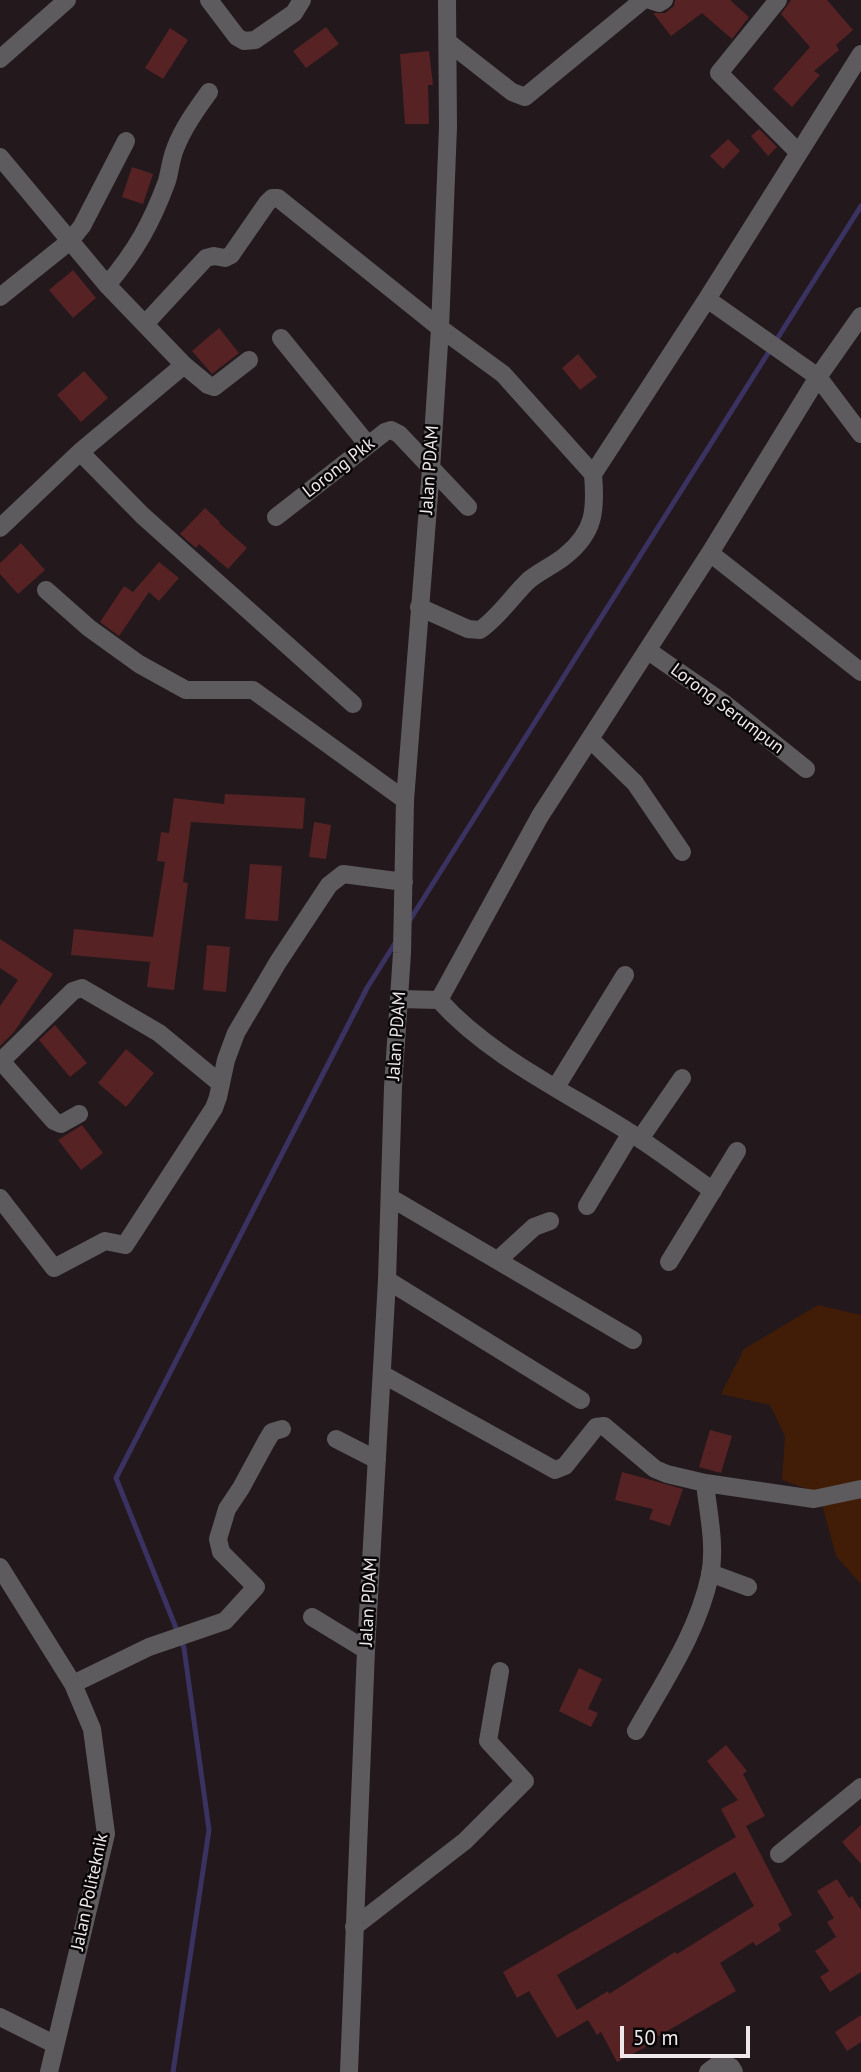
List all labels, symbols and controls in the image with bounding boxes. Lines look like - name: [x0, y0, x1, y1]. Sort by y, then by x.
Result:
- street label: Jalan PDAM: [416, 425, 444, 515]
- street label: Lorong Pkk: [299, 433, 379, 503]
- street label: Lorong Serumpun: [666, 659, 788, 759]
- street label: Jalan PDAM: [383, 991, 411, 1081]
- street label: Jalan PDAM: [356, 1557, 382, 1647]
- street label: Jalan Politeknik: [67, 1832, 113, 1952]
- scale bar: [623, 2012, 752, 2056]
- text: 50 m: [633, 2024, 679, 2051]

